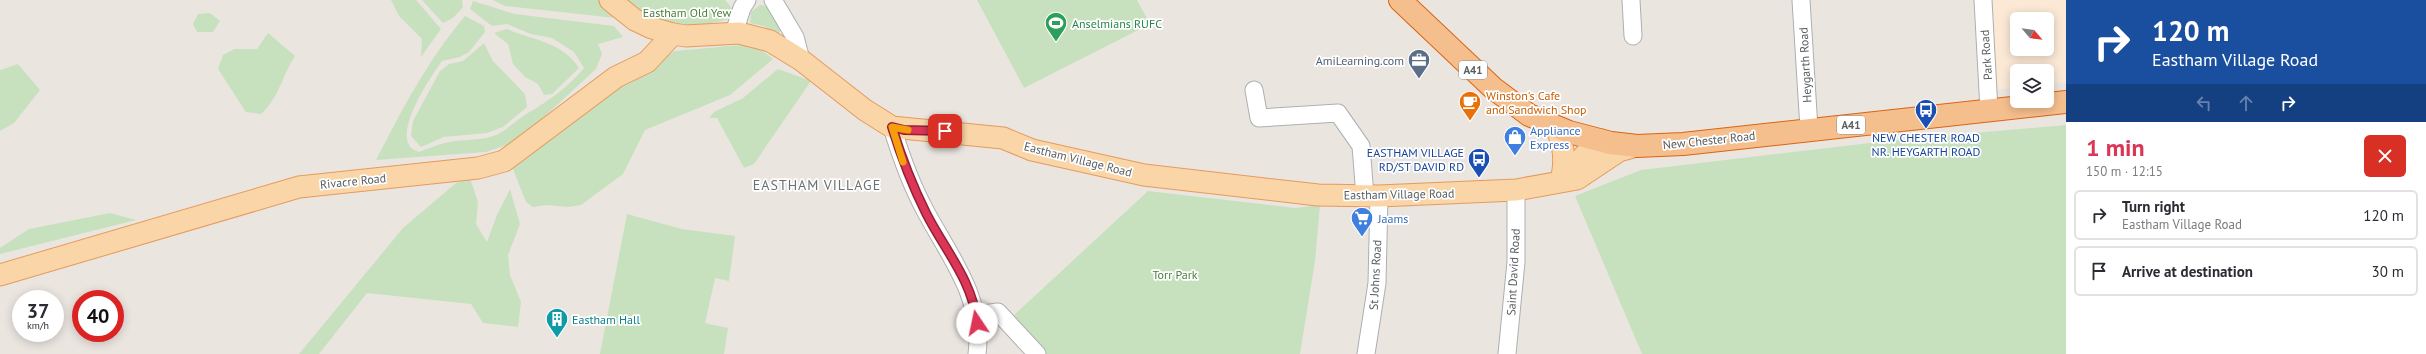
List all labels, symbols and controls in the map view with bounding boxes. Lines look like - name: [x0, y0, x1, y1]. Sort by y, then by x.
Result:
- park label: Eastham Old Yew: [643, 5, 731, 20]
- sports icon: Anselmians RUFC: [1043, 10, 1069, 43]
- north arrow: [2010, 12, 2054, 56]
- map controls: [2010, 12, 2054, 108]
- text: 120 m: [2152, 12, 2229, 49]
- place label: Anselmians RUFC: [1072, 16, 1162, 31]
- icon: right: [2086, 16, 2138, 68]
- street label: Heygarth Road: [1796, 27, 1814, 103]
- street label: Park Road: [1977, 29, 1995, 81]
- office icon: AmiLearning.com: [1406, 47, 1432, 80]
- text: Eastham Village Road: [2152, 48, 2318, 71]
- place label: AmiLearning.com: [1316, 53, 1404, 68]
- road number: A41: [1459, 61, 1487, 79]
- button: layers: [2010, 64, 2054, 108]
- place label: Winston's Cafe and Sandwich Shop: [1486, 88, 1587, 117]
- cafe icon: Winston's Cafe and Sandwich Shop: [1457, 89, 1483, 122]
- icon: left: [2193, 92, 2215, 114]
- icon: ahead: [2235, 92, 2257, 114]
- icon: right: [2277, 92, 2299, 114]
- bus stop icon: NEW CHESTER ROAD NR. HEYGARTH ROAD: [1913, 97, 1939, 130]
- pin: [928, 114, 962, 148]
- road number: A41: [1837, 116, 1865, 134]
- icon: arrive: [934, 120, 956, 142]
- place label: Appliance Express: [1530, 123, 1580, 152]
- shop icon: Appliance Express: [1502, 124, 1528, 157]
- street label: New Chester Road: [1662, 128, 1756, 152]
- place label: NEW CHESTER ROAD NR. HEYGARTH ROAD: [1872, 130, 1981, 159]
- text: 1 min: [2086, 132, 2145, 163]
- button: close: [2364, 135, 2406, 177]
- street label: Eastham Village Road: [1022, 138, 1134, 180]
- place label: EASTHAM VILLAGE RD/ST DAVID RD: [1367, 145, 1464, 174]
- bus stop icon: EASTHAM VILLAGE RD/ST DAVID RD: [1466, 146, 1492, 179]
- text: 150 m · 12:15: [2086, 163, 2163, 180]
- street label: Rivacre Road: [319, 170, 387, 192]
- district label: EASTHAM VILLAGE: [753, 176, 881, 194]
- street label: Eastham Village Road: [1344, 186, 1454, 202]
- text: Turn right: [2122, 197, 2185, 216]
- icon: right: [2088, 204, 2110, 226]
- supermarket icon: Jaams: [1349, 205, 1375, 238]
- text: 120 m: [2363, 206, 2404, 225]
- place label: Jaams: [1377, 211, 1408, 226]
- text: Eastham Village Road: [2122, 216, 2242, 233]
- street label: Saint David Road: [1503, 228, 1523, 316]
- street label: St Johns Road: [1366, 239, 1384, 311]
- icon: arrive: [2088, 260, 2110, 282]
- text: Arrive at destination: [2122, 262, 2253, 281]
- text: 30 m: [2371, 262, 2404, 281]
- park label: Torr Park: [1153, 267, 1198, 282]
- speed limit sign: 40: [72, 290, 124, 342]
- text: 37: [27, 298, 49, 324]
- position arrow: [956, 302, 998, 344]
- building icon: Eastham Hall: [544, 306, 570, 339]
- place label: Eastham Hall: [572, 312, 640, 327]
- text: km/h: [27, 319, 49, 332]

